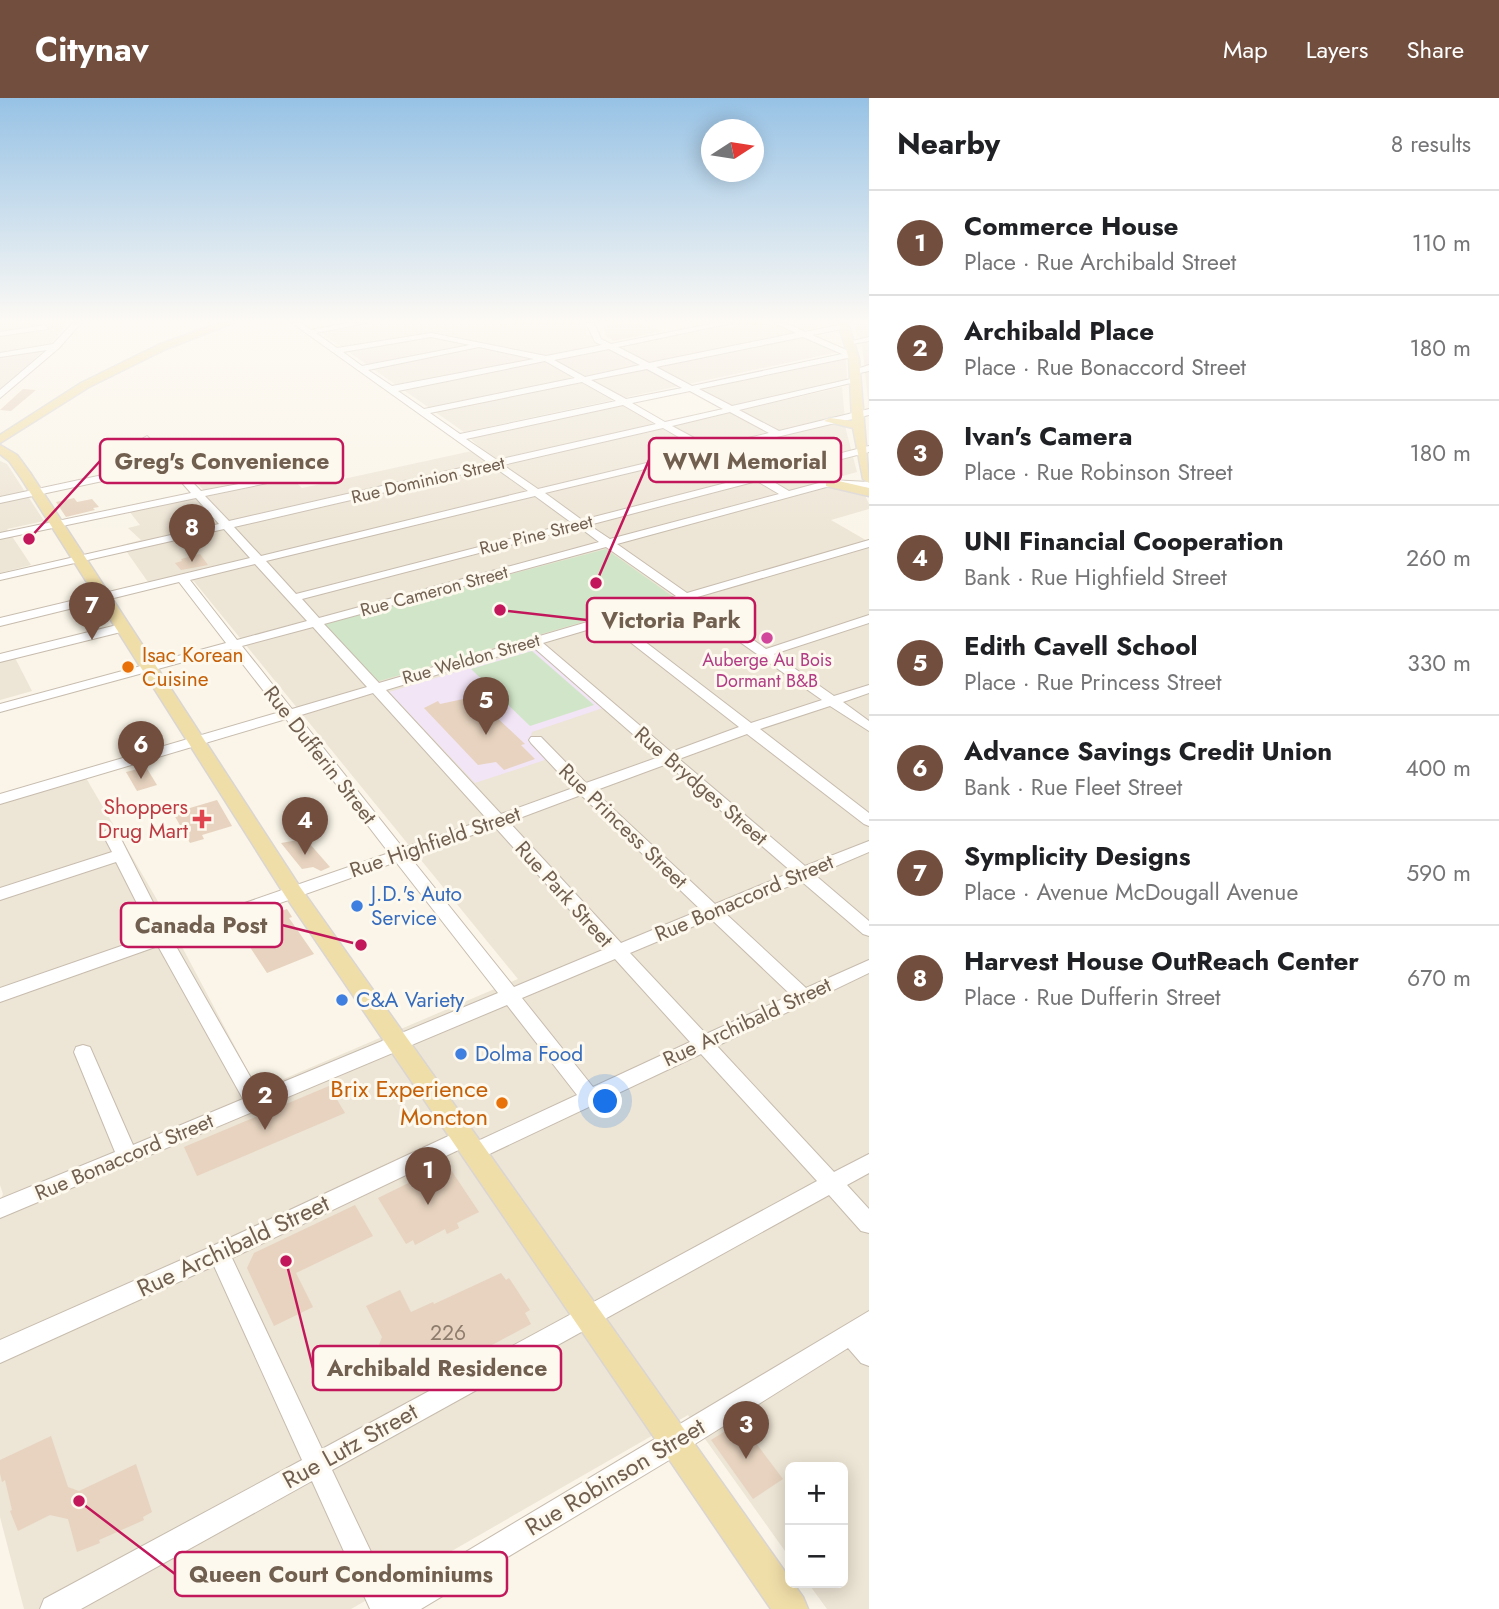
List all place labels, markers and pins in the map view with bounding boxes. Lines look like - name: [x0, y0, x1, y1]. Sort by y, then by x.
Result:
- callout: WWI Memorial: [649, 438, 841, 482]
- callout: Greg's Convenience: [100, 439, 343, 483]
- pin: 8: [169, 504, 215, 562]
- pin: 7: [69, 582, 115, 640]
- callout: Victoria Park: [587, 598, 755, 642]
- marker: Auberge Au Bois Dormant B&B: [759, 630, 775, 646]
- place label: Isac Korean Cuisine: [142, 640, 244, 694]
- place label: Auberge Au Bois Dormant B&B: [702, 647, 832, 694]
- marker: Isac Korean Cuisine: [120, 659, 136, 675]
- pin: 5: [463, 677, 509, 735]
- pin: 6: [118, 721, 164, 779]
- place label: Shoppers Drug Mart: [98, 792, 188, 846]
- pin: 4: [282, 797, 328, 855]
- marker: Shoppers Drug Mart: [194, 811, 210, 827]
- place label: J.D.'s Auto Service: [368, 879, 462, 933]
- marker: J.D.'s Auto Service: [349, 898, 365, 914]
- callout: Canada Post: [121, 903, 282, 947]
- place label: C&A Variety: [356, 985, 465, 1015]
- marker: C&A Variety: [334, 992, 350, 1008]
- place label: Dolma Food: [475, 1039, 583, 1069]
- marker: Dolma Food: [453, 1046, 469, 1062]
- place label: Brix Experience Moncton: [330, 1071, 488, 1134]
- pin: 2: [242, 1072, 288, 1130]
- marker: Brix Experience Moncton: [494, 1095, 510, 1111]
- pin: 1: [405, 1147, 451, 1205]
- callout: Archibald Residence: [313, 1346, 561, 1390]
- pin: 3: [723, 1401, 769, 1459]
- callout: Queen Court Condominiums: [175, 1552, 507, 1596]

